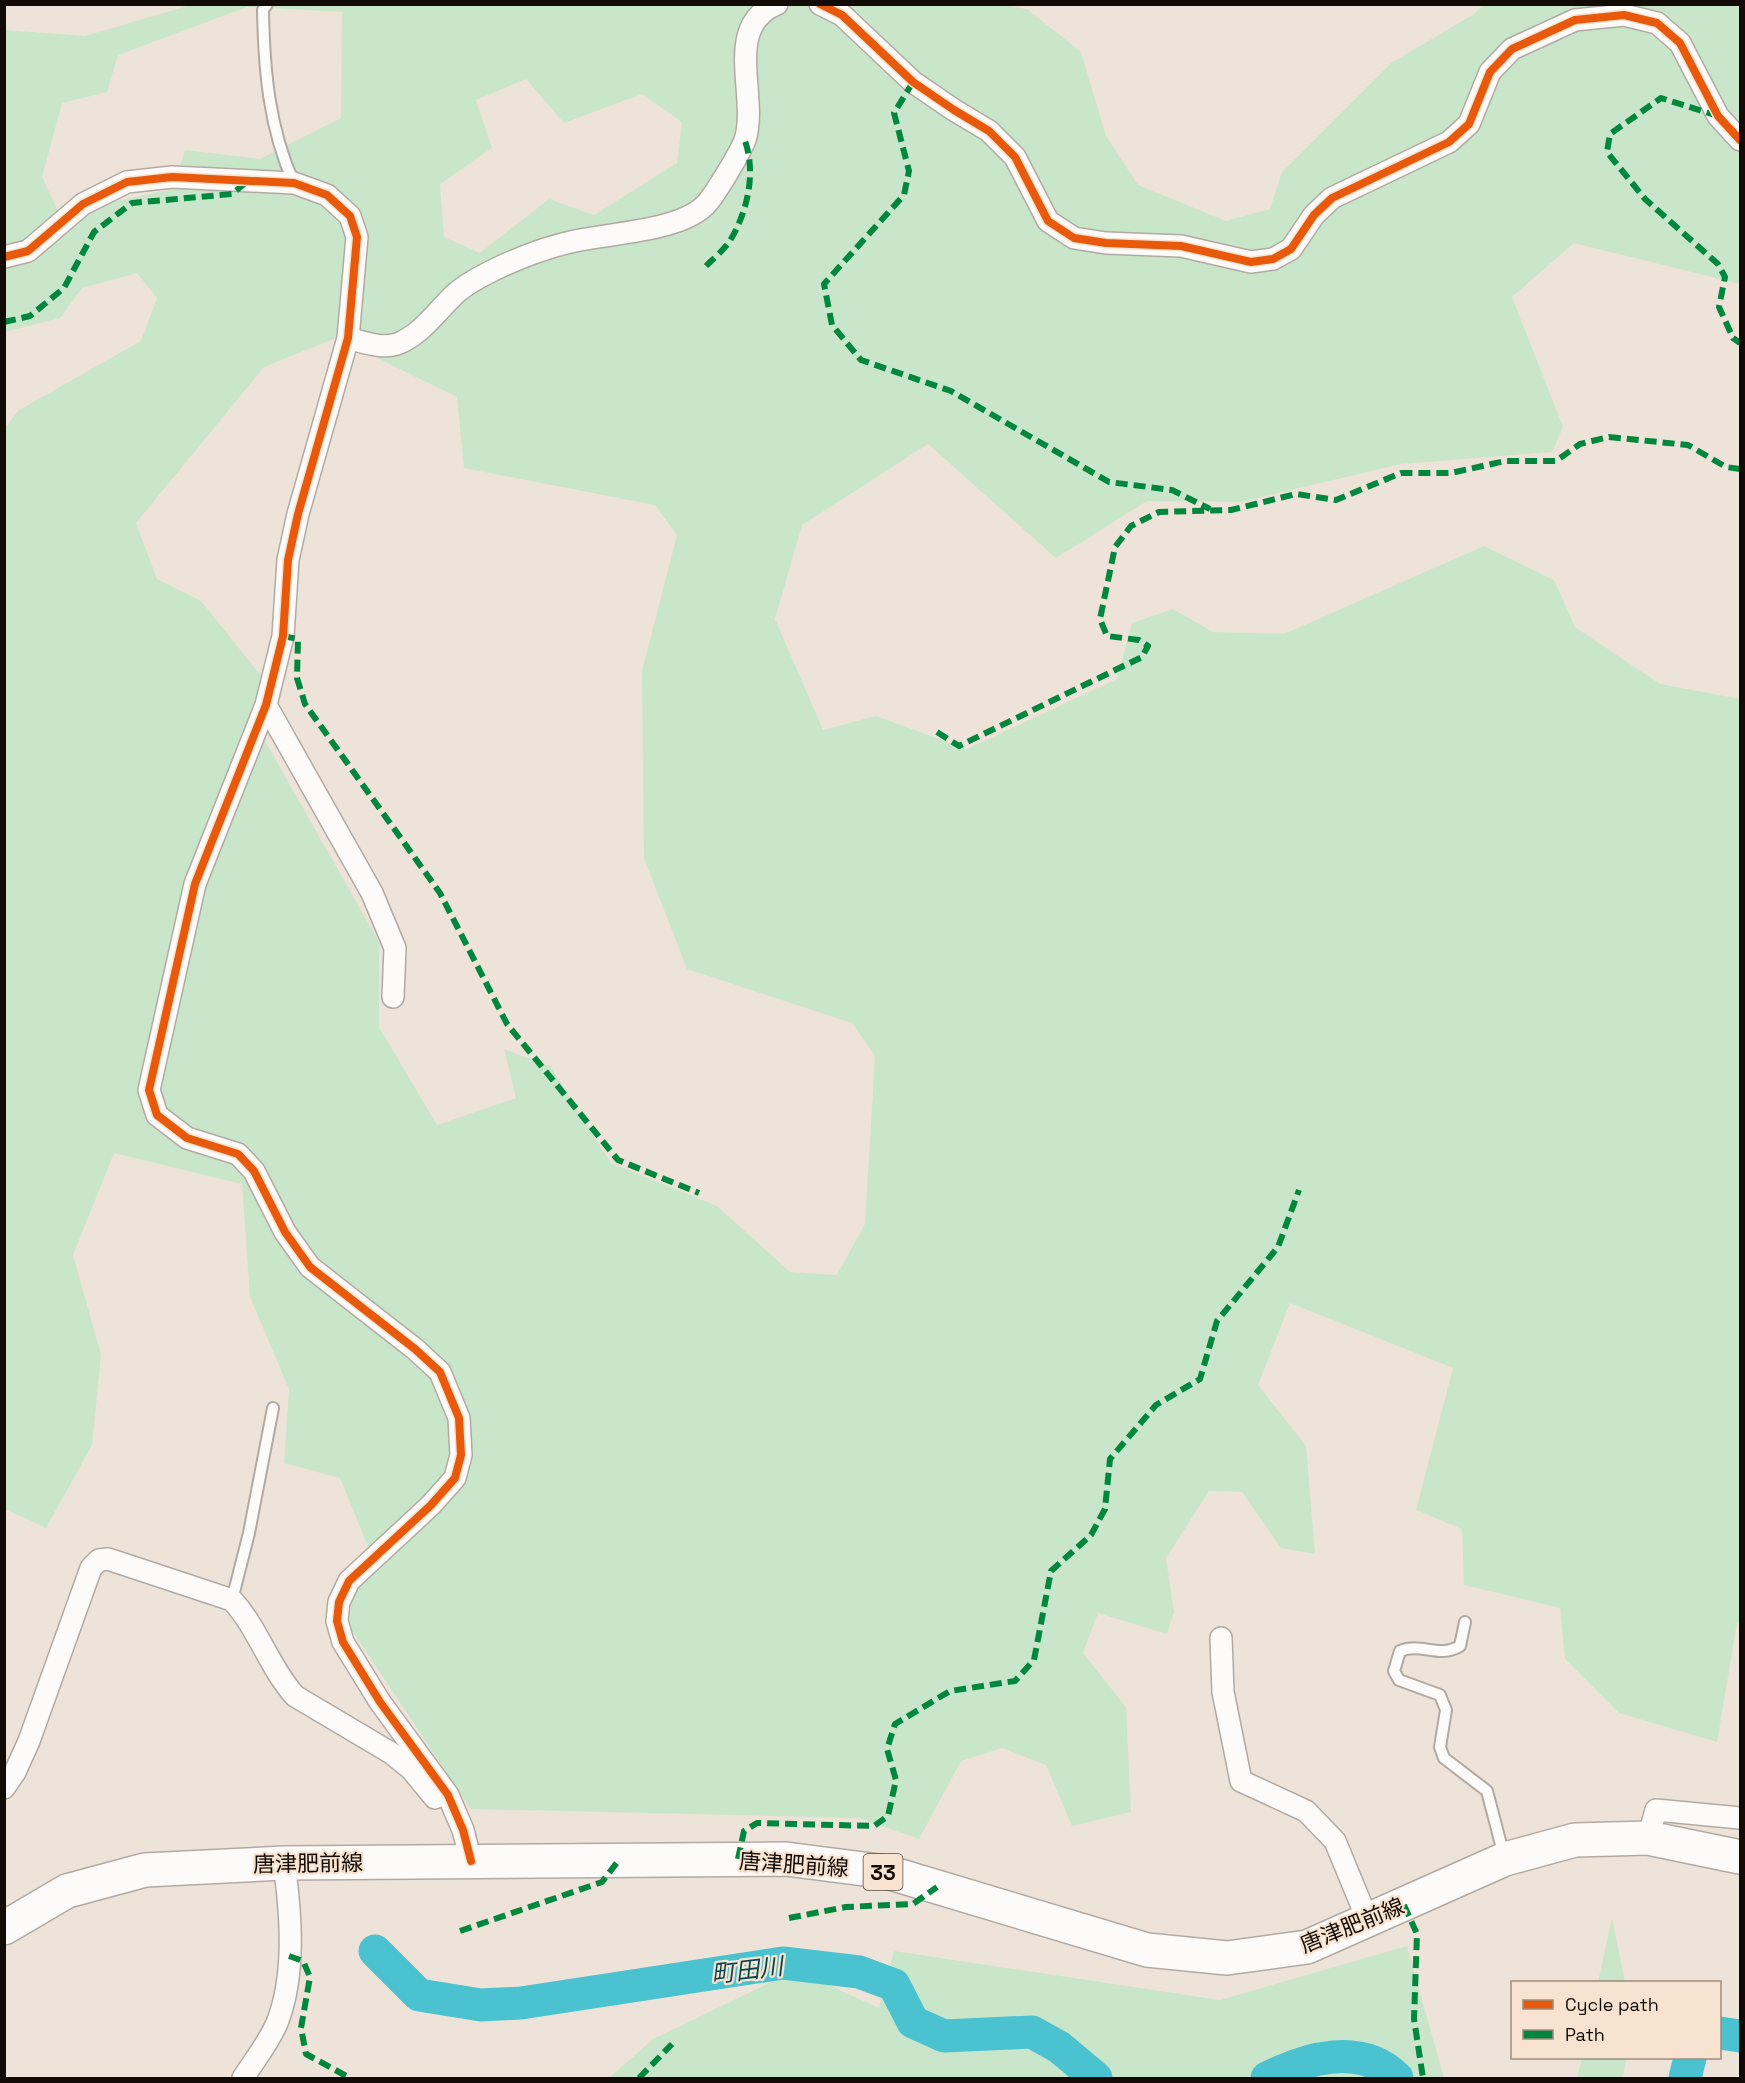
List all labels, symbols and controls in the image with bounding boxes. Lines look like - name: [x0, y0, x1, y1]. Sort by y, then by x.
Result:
- street label: 唐津肥前線: [738, 1846, 850, 1882]
- street label: 唐津肥前線: [253, 1848, 363, 1878]
- road number: 33: [864, 1854, 902, 1890]
- street label: 唐津肥前線: [1296, 1891, 1408, 1959]
- water label: 町田川: [709, 1950, 788, 1990]
- legend: [1511, 1981, 1721, 2059]
- text: Cycle path: [1565, 1993, 1659, 2016]
- text: Path: [1565, 2023, 1605, 2046]

